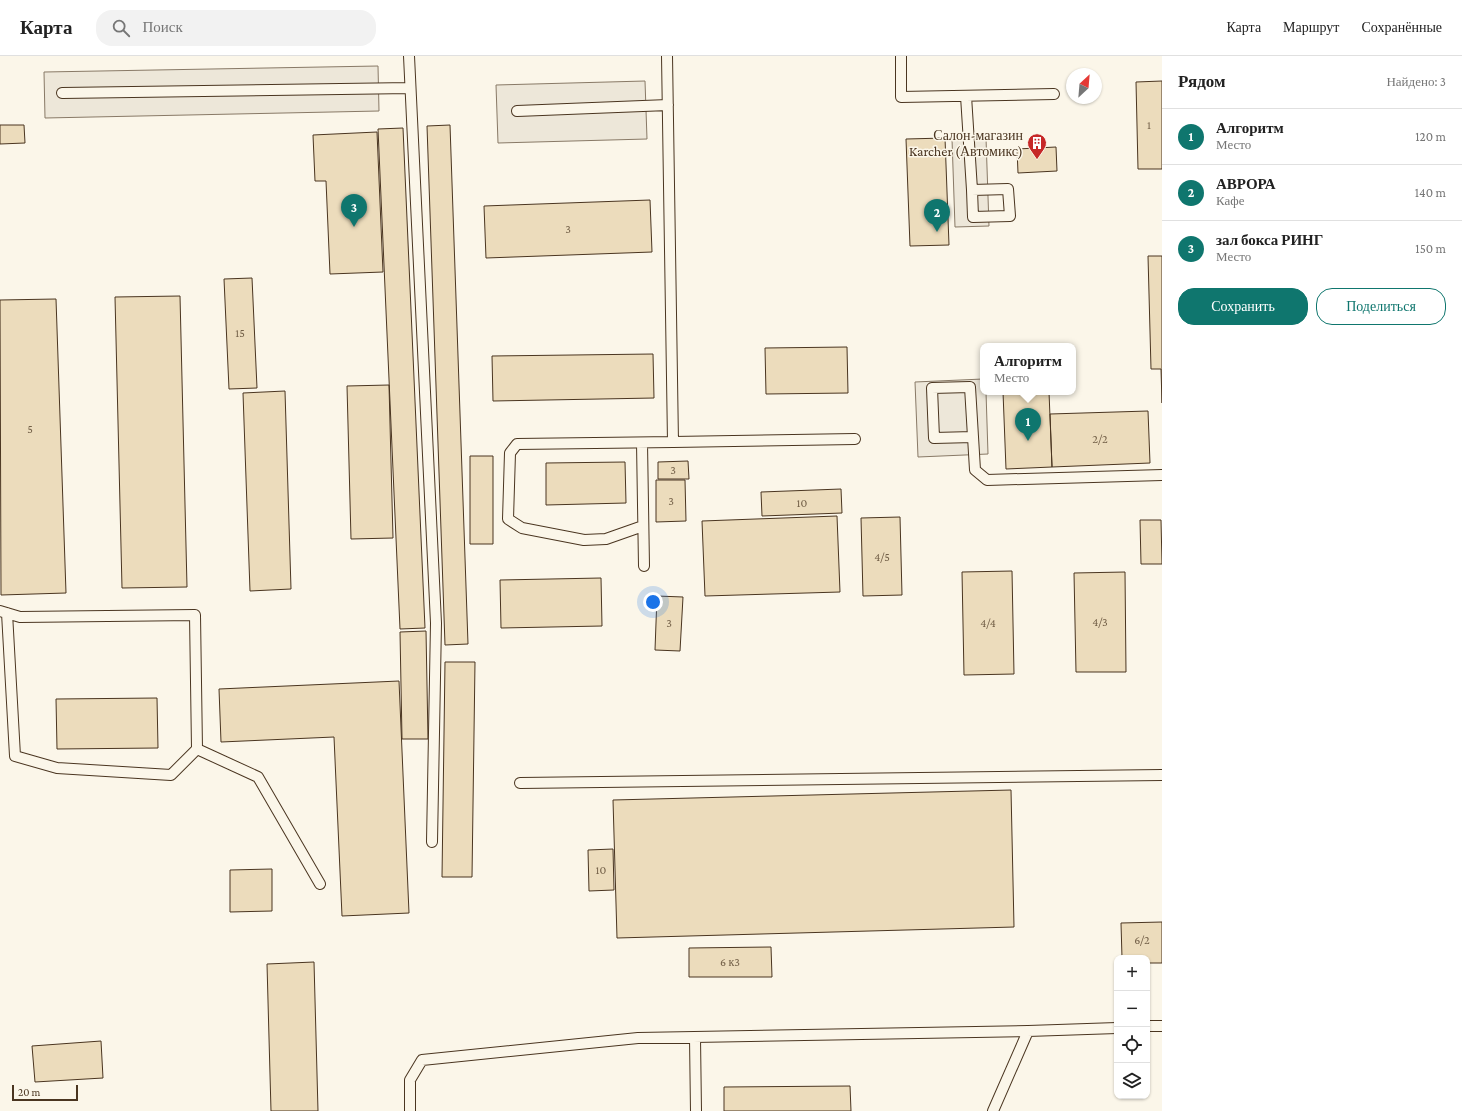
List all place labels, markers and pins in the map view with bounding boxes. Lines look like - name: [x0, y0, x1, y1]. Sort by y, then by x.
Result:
- place label: Салон-магазин Karcher (Автомикс): [909, 127, 1024, 160]
- building icon: Салон-магазин Karcher (Автомикс): [1026, 132, 1048, 160]
- pin: 3: [341, 194, 367, 227]
- pin: 2: [924, 199, 950, 232]
- pin: 1: [1015, 408, 1041, 441]

